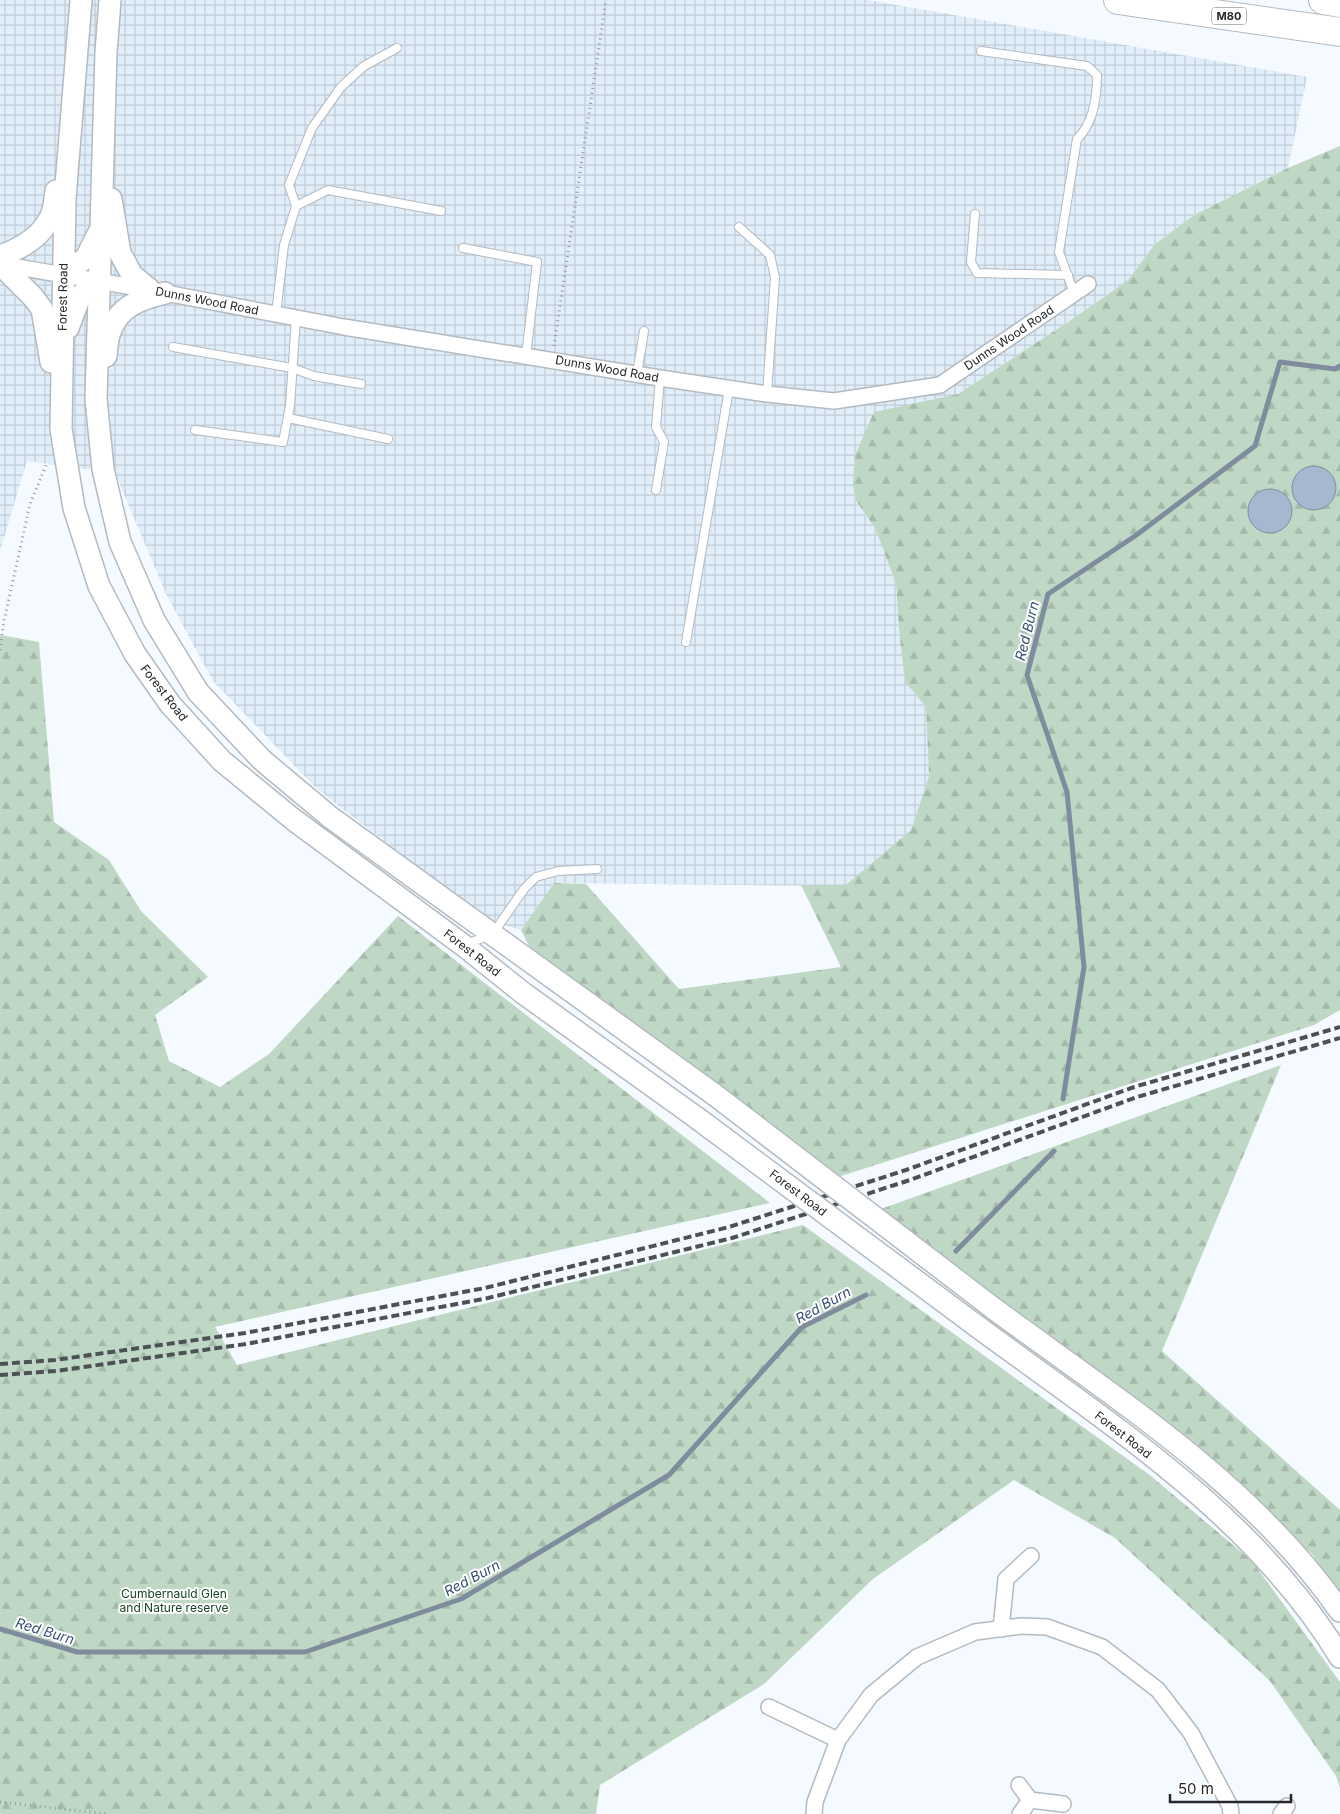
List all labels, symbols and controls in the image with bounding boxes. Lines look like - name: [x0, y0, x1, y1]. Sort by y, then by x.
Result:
- road number: M80: [1212, 8, 1246, 24]
- street label: Forest Road: [54, 263, 71, 331]
- street label: Dunns Wood Road: [154, 283, 260, 318]
- street label: Dunns Wood Road: [961, 302, 1056, 373]
- street label: Dunns Wood Road: [554, 352, 660, 385]
- water label: Red Burn: [1011, 599, 1042, 662]
- street label: Forest Road: [138, 661, 191, 724]
- street label: Forest Road: [441, 926, 504, 979]
- street label: Forest Road: [767, 1166, 830, 1219]
- water label: Red Burn: [792, 1282, 853, 1327]
- street label: Forest Road: [1092, 1408, 1155, 1461]
- water label: Red Burn: [441, 1556, 503, 1599]
- park label: Cumbernauld Glen and Nature reserve: [120, 1586, 228, 1615]
- water label: Red Burn: [14, 1614, 77, 1648]
- scale bar: [1170, 1772, 1291, 1804]
- text: 50 m: [1178, 1779, 1214, 1798]

